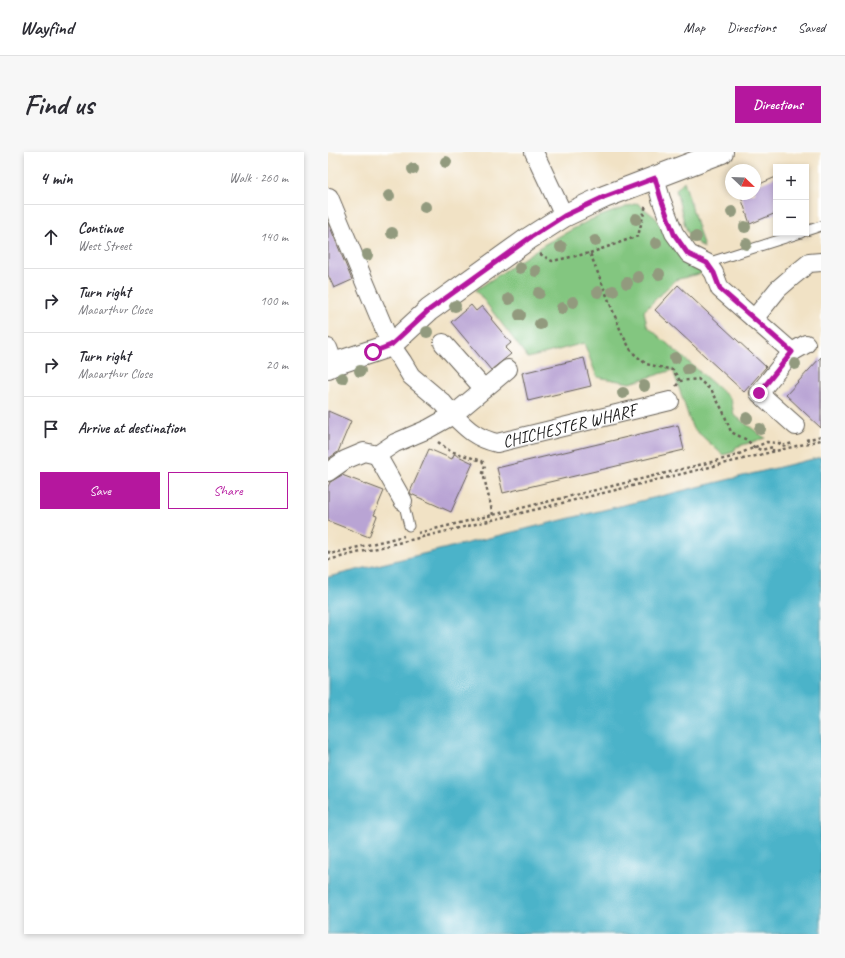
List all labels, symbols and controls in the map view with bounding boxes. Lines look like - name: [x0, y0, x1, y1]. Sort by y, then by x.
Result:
- text: Wayfind: [20, 16, 73, 40]
- text: Map: [684, 19, 705, 36]
- text: Directions: [727, 19, 776, 36]
- text: Saved: [798, 19, 825, 36]
- button: Directions: [735, 86, 821, 123]
- text: Find us: [24, 87, 94, 122]
- north arrow: [725, 164, 761, 200]
- map controls: [773, 164, 809, 236]
- button: +: [773, 164, 809, 200]
- text: 4 min: [40, 168, 73, 189]
- text: Walk · 260 m: [229, 170, 288, 186]
- button: −: [773, 200, 809, 236]
- text: Continue: [78, 219, 123, 238]
- icon: ahead: [40, 226, 62, 248]
- text: 140 m: [260, 229, 288, 245]
- text: West Street: [78, 238, 132, 254]
- text: Turn right: [78, 283, 131, 302]
- icon: right: [40, 290, 62, 312]
- text: 100 m: [260, 293, 288, 309]
- text: Macarthur Close: [78, 302, 152, 318]
- route start: [364, 343, 382, 361]
- text: Turn right: [78, 347, 131, 366]
- icon: right: [40, 354, 62, 376]
- text: 20 m: [266, 357, 288, 373]
- text: Macarthur Close: [78, 366, 152, 382]
- route end: [750, 384, 768, 402]
- street label: CHICHESTER WHARF: [500, 398, 642, 452]
- icon: arrive: [40, 418, 62, 440]
- text: Arrive at destination: [78, 419, 185, 438]
- button: Save: [40, 472, 160, 509]
- button: Share: [168, 472, 288, 509]

